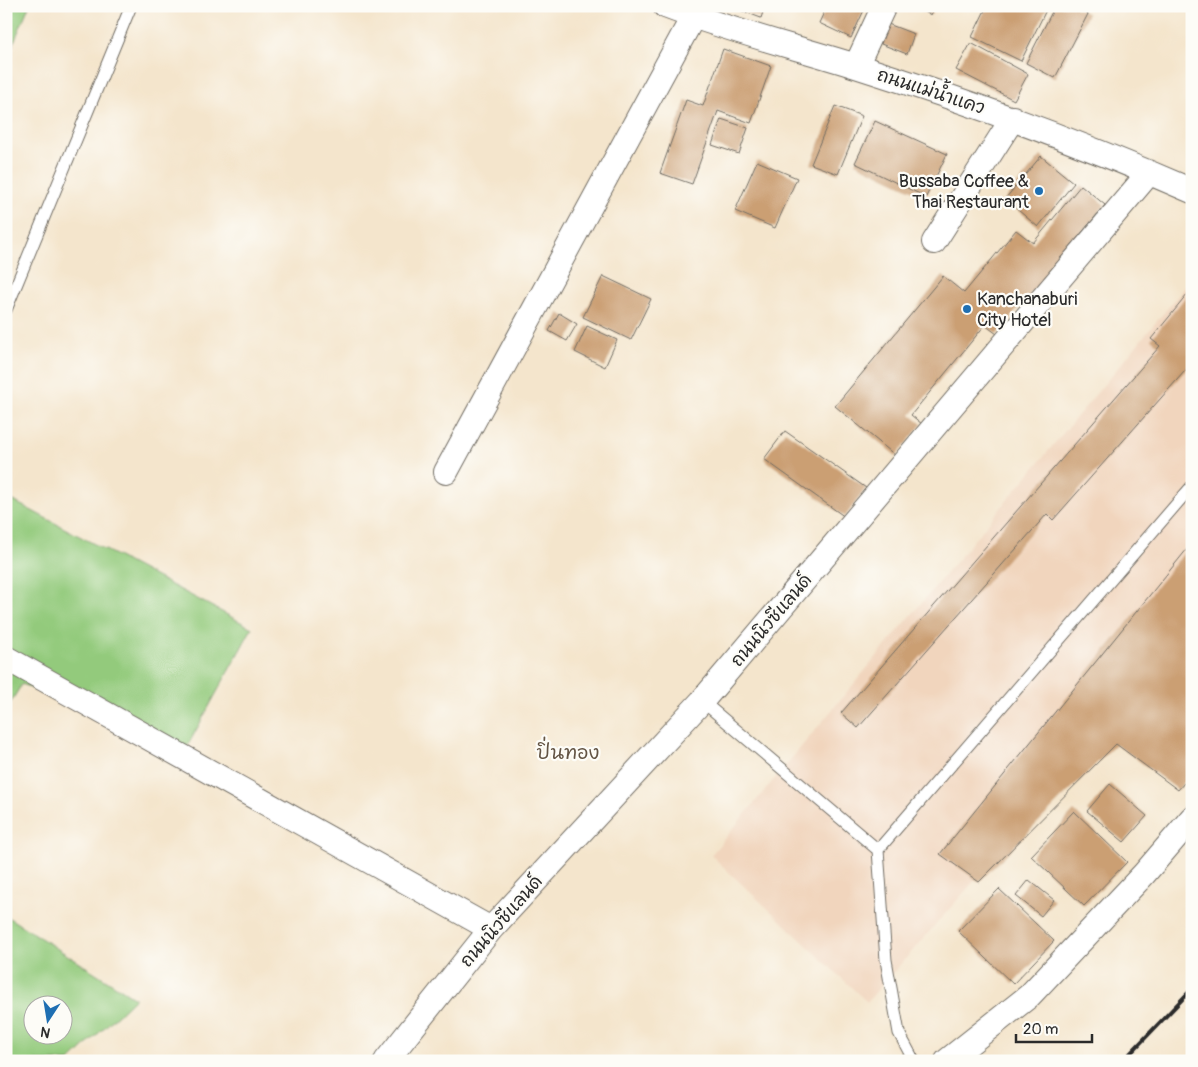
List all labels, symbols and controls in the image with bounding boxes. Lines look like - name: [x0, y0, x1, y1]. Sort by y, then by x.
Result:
- street label: ถนนแม่น้ำแคว: [874, 58, 990, 120]
- place label: Bussaba Coffee & Thai Restaurant: [899, 170, 1030, 214]
- marker: Bussaba Coffee & Thai Restaurant: [1033, 185, 1045, 197]
- place label: Kanchanaburi City Hotel: [977, 288, 1077, 332]
- marker: Kanchanaburi City Hotel: [961, 303, 973, 315]
- street label: ถนนนิวซีแลนด์: [724, 568, 817, 672]
- district label: ปิ่นทอง: [537, 736, 599, 765]
- street label: ถนนนิวซีแลนด์: [454, 869, 548, 972]
- north arrow: [22, 994, 72, 1044]
- scale bar: [1016, 1012, 1092, 1044]
- text: 20 m: [1023, 1020, 1058, 1039]
- text: N: [39, 1023, 52, 1042]

